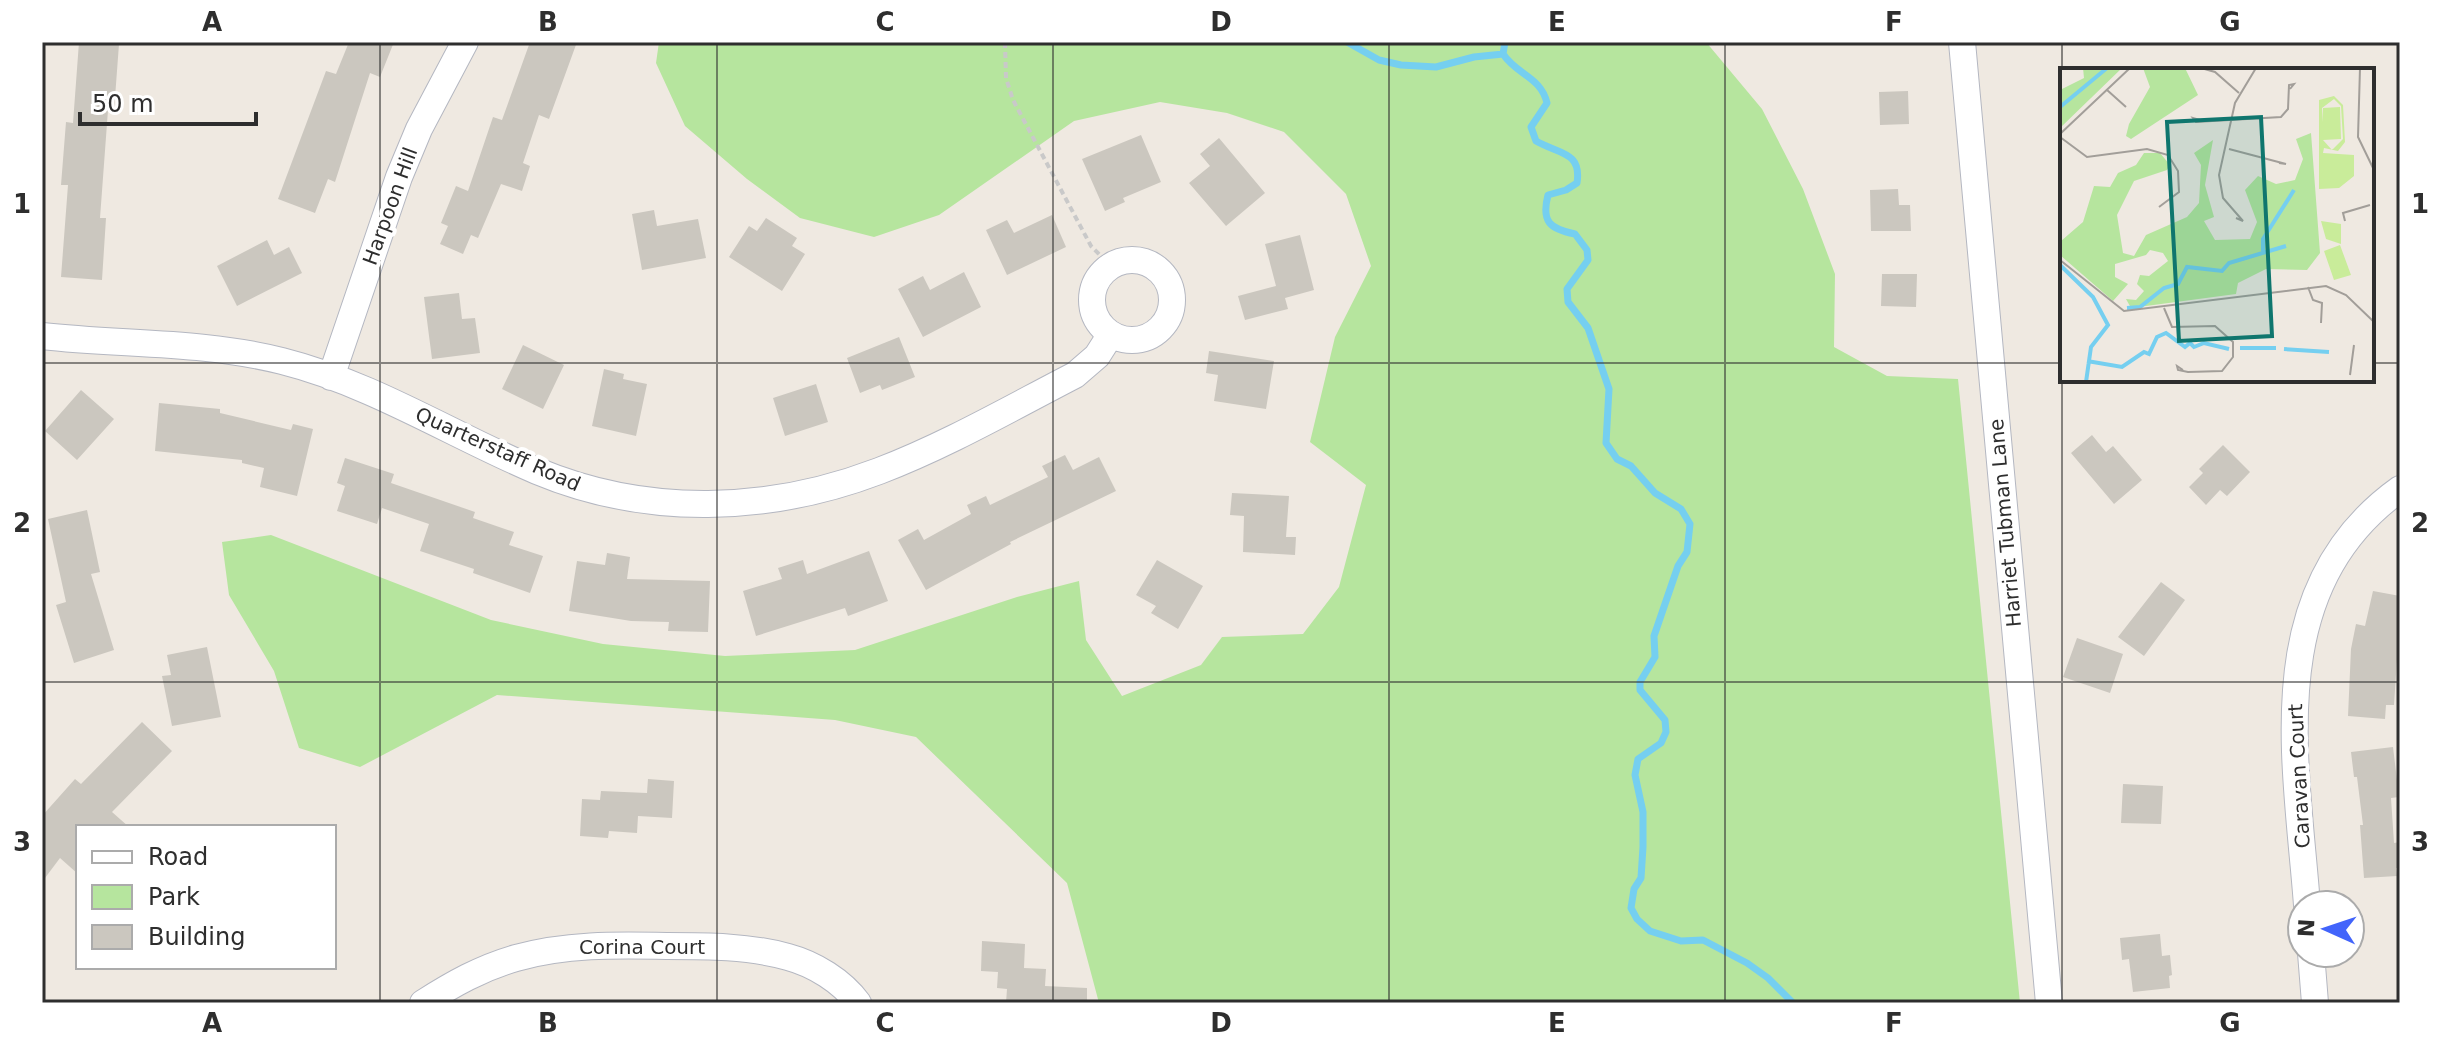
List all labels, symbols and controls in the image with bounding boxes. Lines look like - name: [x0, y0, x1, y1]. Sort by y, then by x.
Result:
- text: A: [202, 7, 222, 37]
- text: B: [538, 7, 558, 37]
- text: C: [875, 7, 895, 37]
- text: D: [1210, 7, 1232, 37]
- text: E: [1548, 7, 1566, 37]
- text: F: [1885, 7, 1903, 37]
- text: G: [2219, 7, 2241, 37]
- inset map: [2060, 68, 2374, 382]
- scale bar: [80, 76, 256, 126]
- text: 50 m: [92, 90, 154, 118]
- street label: Harpoon Hill: [358, 144, 422, 268]
- text: 1: [13, 189, 31, 219]
- text: 1: [2411, 189, 2429, 219]
- street label: Quarterstaff Road: [412, 402, 584, 496]
- street label: Harriet Tubman Lane: [1984, 418, 2026, 628]
- text: 2: [13, 508, 31, 538]
- text: 2: [2411, 508, 2429, 538]
- street label: Caravan Court: [2283, 703, 2315, 849]
- legend: [76, 825, 336, 969]
- text: 3: [13, 827, 31, 857]
- text: 3: [2411, 827, 2429, 857]
- text: Road: [148, 843, 208, 871]
- text: Park: [148, 883, 200, 911]
- north arrow: [2286, 889, 2366, 969]
- text: N: [2294, 918, 2319, 938]
- text: Building: [148, 923, 245, 951]
- street label: Corina Court: [579, 935, 705, 959]
- text: A: [202, 1008, 222, 1038]
- text: B: [538, 1008, 558, 1038]
- text: C: [875, 1008, 895, 1038]
- text: D: [1210, 1008, 1232, 1038]
- text: E: [1548, 1008, 1566, 1038]
- text: F: [1885, 1008, 1903, 1038]
- text: G: [2219, 1008, 2241, 1038]

